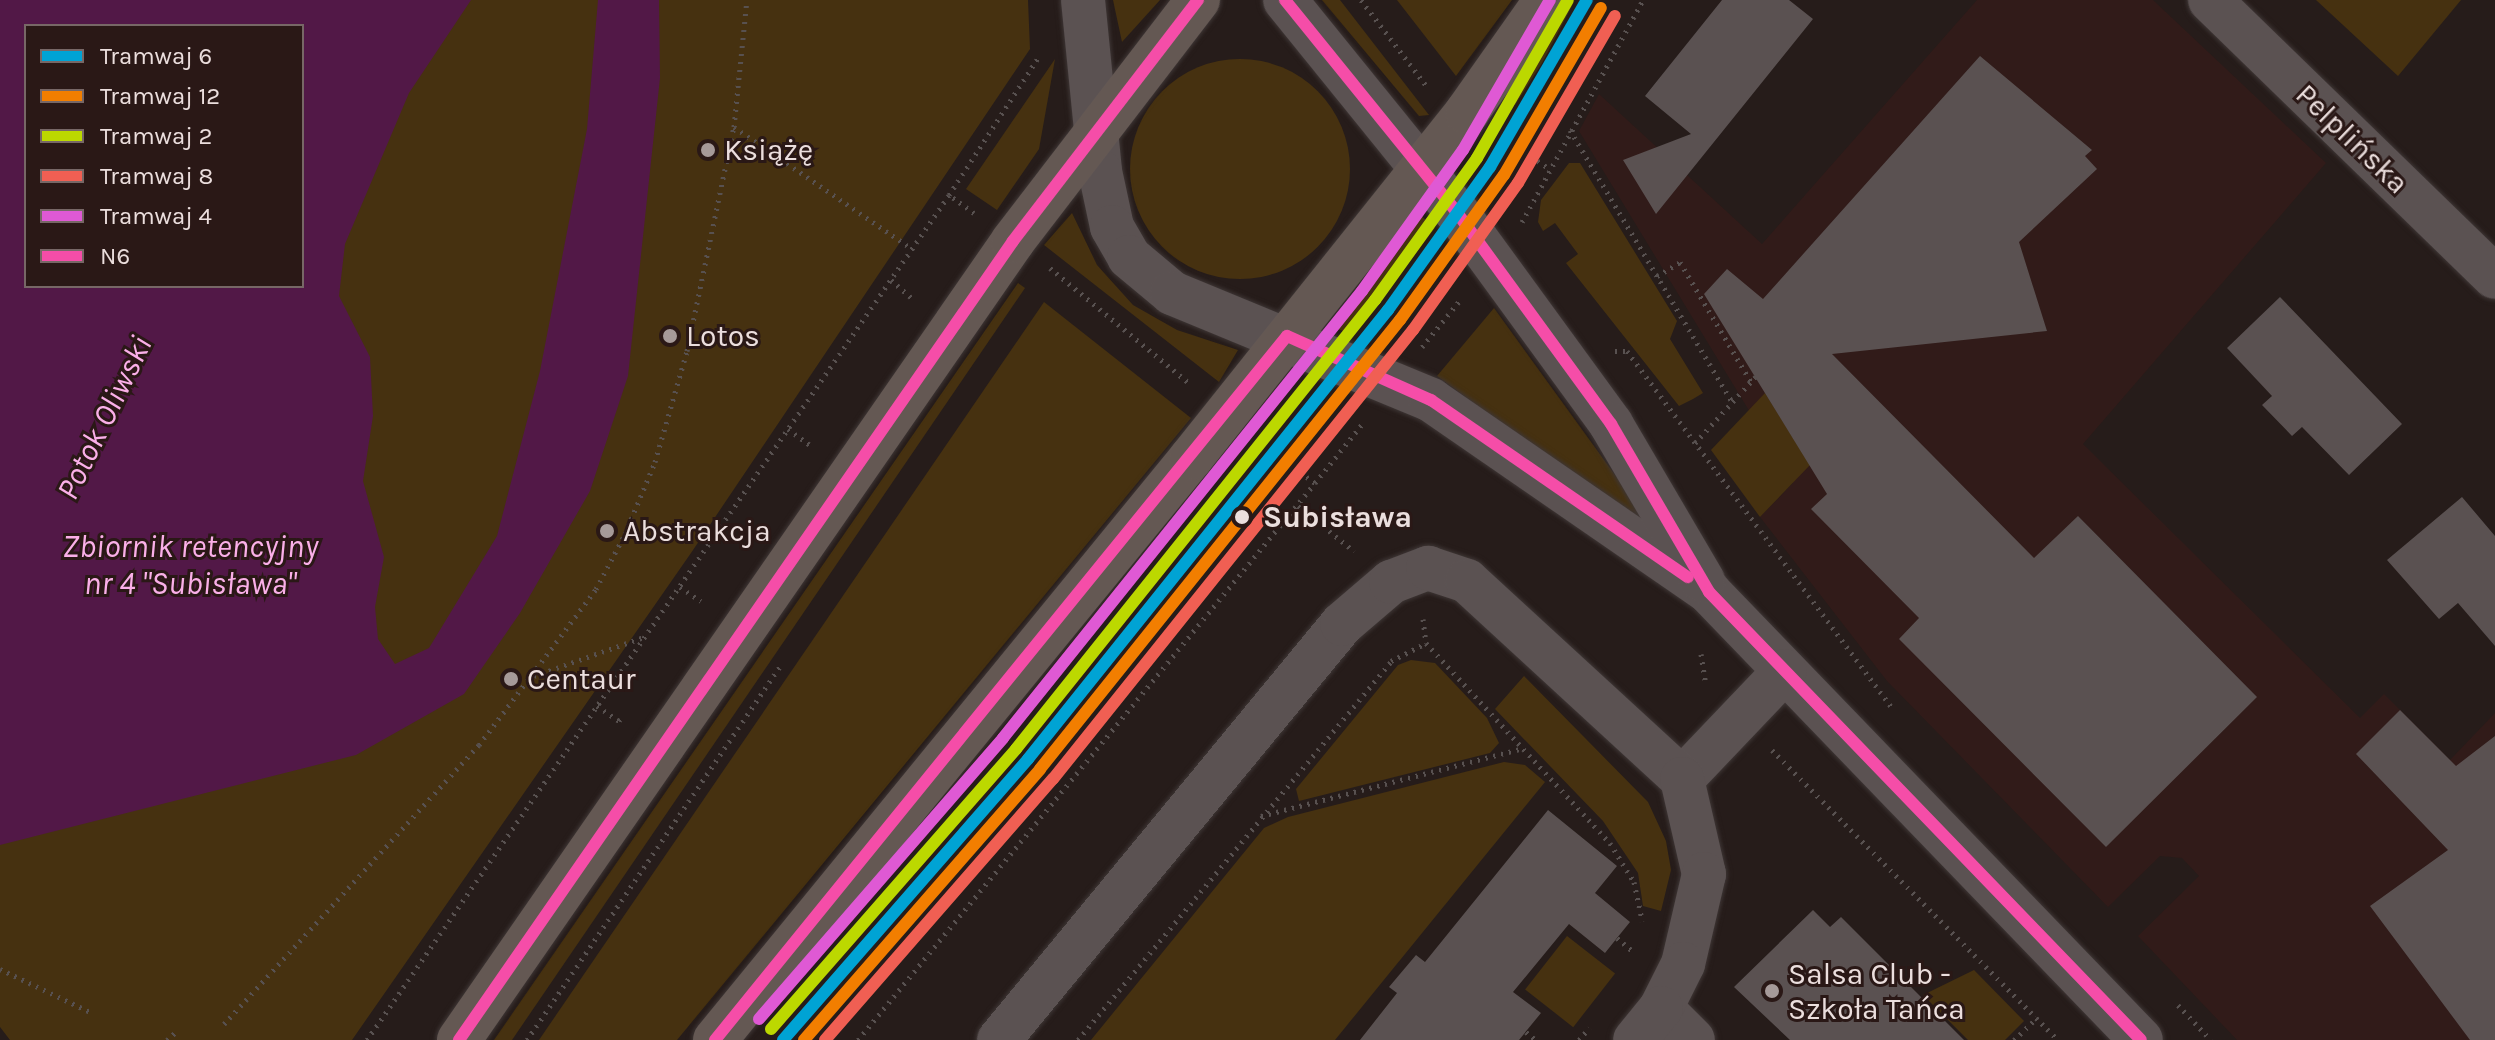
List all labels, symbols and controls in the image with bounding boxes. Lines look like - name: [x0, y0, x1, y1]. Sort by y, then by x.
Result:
- legend: [24, 24, 304, 288]
- text: Tramwaj 6: [100, 42, 212, 70]
- street label: Pelplińska: [2288, 77, 2416, 201]
- text: Tramwaj 12: [100, 82, 220, 110]
- text: Tramwaj 2: [100, 122, 212, 150]
- place label: Książę: [724, 132, 813, 168]
- marker: Książę: [699, 141, 717, 159]
- text: Tramwaj 8: [100, 162, 213, 190]
- text: Tramwaj 4: [100, 202, 212, 230]
- text: N6: [100, 242, 130, 270]
- place label: Lotos: [686, 318, 760, 354]
- marker: Lotos: [661, 327, 679, 345]
- water label: Potok Oliwski: [49, 330, 161, 506]
- place label: Subisława: [1263, 499, 1412, 535]
- marker: Subisława: [1228, 503, 1256, 531]
- place label: Abstrakcja: [623, 513, 771, 549]
- marker: Abstrakcja: [598, 522, 616, 540]
- water label: Zbiornik retencyjny nr 4 "Subisława": [62, 529, 318, 604]
- place label: Centaur: [527, 661, 636, 697]
- marker: Centaur: [502, 670, 520, 688]
- place label: Salsa Club - Szkoła Tańca: [1788, 956, 1965, 1026]
- marker: Salsa Club - Szkoła Tańca: [1763, 982, 1781, 1000]

